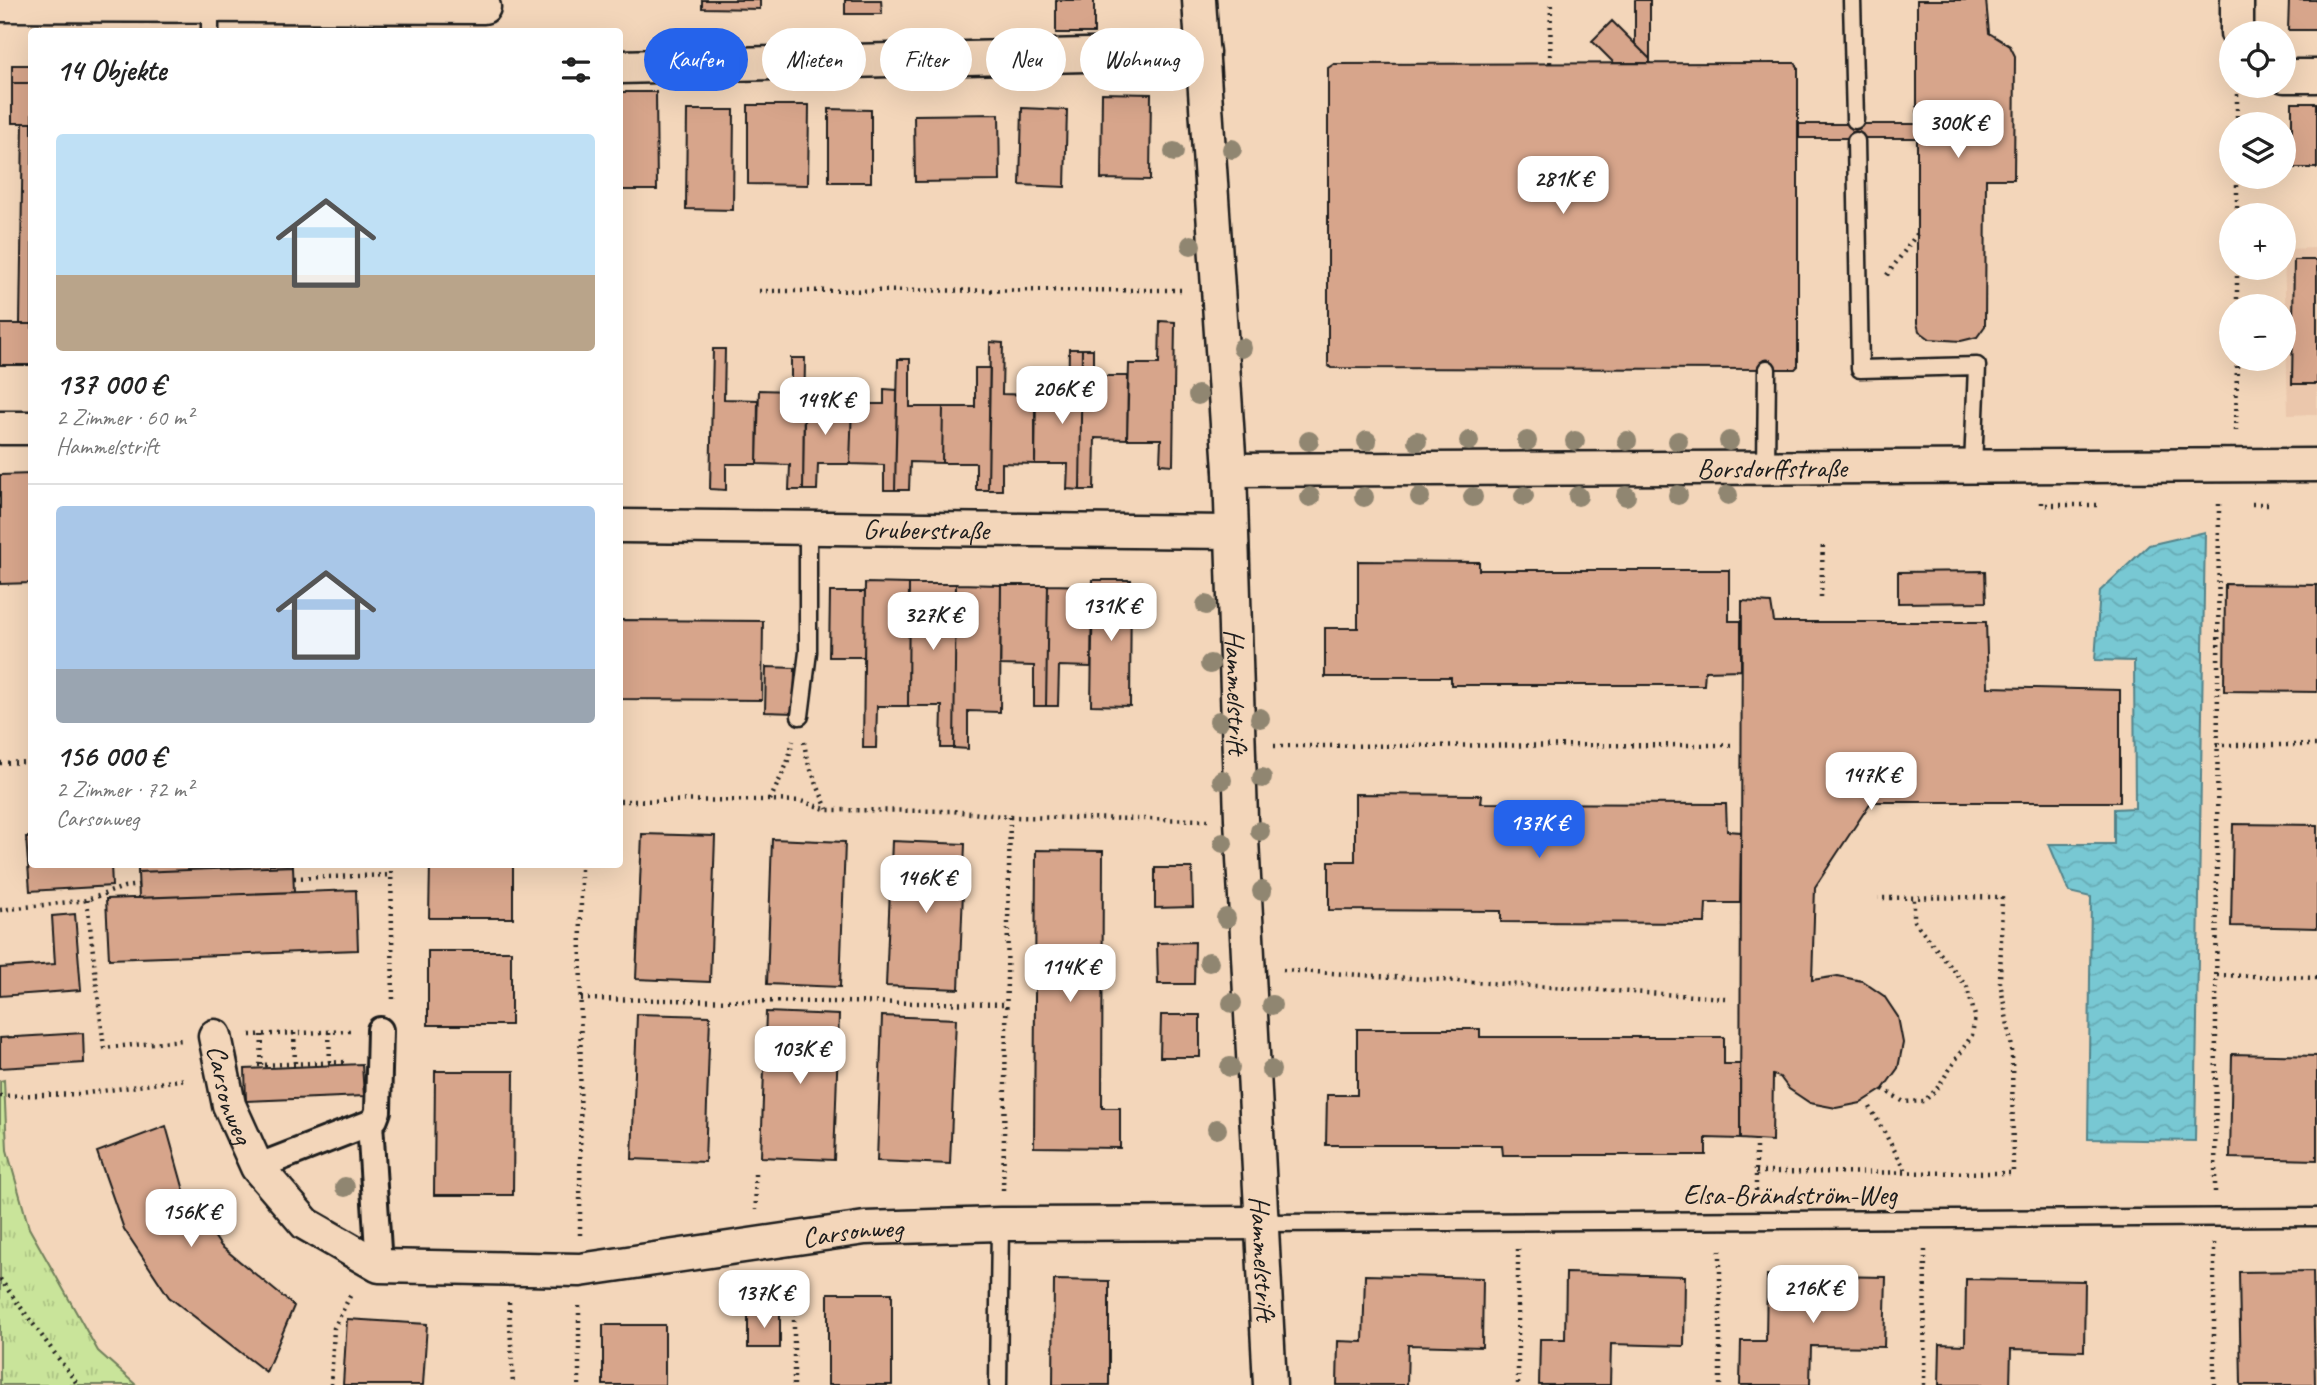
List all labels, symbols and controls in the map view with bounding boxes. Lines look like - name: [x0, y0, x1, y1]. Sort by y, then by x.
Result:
- map controls: [2219, 21, 2296, 371]
- button: locate: [2219, 21, 2296, 98]
- chip: Kaufen: [644, 28, 748, 91]
- chip: Mieten: [762, 28, 866, 91]
- chip: Filter: [880, 28, 972, 91]
- chip: Neu: [986, 28, 1066, 91]
- chip: Wohnung: [1080, 28, 1204, 91]
- text: 14 Objekte: [56, 51, 166, 89]
- icon: filters: [557, 51, 595, 89]
- pin: 300K €: [1901, 100, 2015, 160]
- text: 300K €: [1929, 108, 1987, 137]
- button: layers: [2219, 112, 2296, 189]
- pin: 281K €: [1506, 156, 1620, 216]
- text: 281K €: [1534, 164, 1592, 193]
- icon: home: [263, 180, 389, 306]
- button: +: [2219, 203, 2296, 280]
- button: −: [2219, 294, 2296, 371]
- text: 137 000 €: [56, 365, 165, 403]
- pin: 206K €: [1005, 366, 1119, 426]
- text: 206K €: [1032, 374, 1092, 403]
- pin: 149K €: [768, 378, 882, 437]
- text: 149K €: [796, 385, 854, 414]
- text: 2 Zimmer · 60 m²: [56, 403, 193, 432]
- text: Hammelstrift: [56, 432, 159, 461]
- street label: Borsdorffstraße: [1697, 450, 1849, 486]
- street label: Gruberstraße: [863, 511, 991, 548]
- icon: home: [263, 552, 389, 678]
- pin: 131K €: [1054, 584, 1168, 643]
- text: 131K €: [1082, 591, 1140, 620]
- pin: 327K €: [876, 592, 990, 652]
- text: 327K €: [904, 600, 962, 629]
- street label: Hammelstrift: [1217, 629, 1256, 758]
- text: 156 000 €: [56, 737, 165, 775]
- pin: 147K €: [1814, 752, 1928, 812]
- text: 147K €: [1842, 760, 1900, 789]
- text: 2 Zimmer · 72 m²: [56, 775, 193, 804]
- pin: 137K €: [1482, 800, 1596, 860]
- text: Carsonweg: [56, 804, 139, 833]
- text: 137K €: [1510, 808, 1568, 837]
- pin: 146K €: [869, 856, 983, 915]
- text: 146K €: [896, 863, 956, 892]
- pin: 114K €: [1013, 944, 1127, 1004]
- text: 114K €: [1041, 952, 1099, 981]
- pin: 103K €: [743, 1026, 857, 1086]
- text: 103K €: [771, 1034, 829, 1063]
- street label: Carsonweg: [199, 1042, 262, 1151]
- street label: Elsa-Brändström-Weg: [1683, 1177, 1898, 1212]
- pin: 156K €: [134, 1190, 248, 1249]
- street label: Hammelstrift: [1242, 1195, 1284, 1324]
- text: 156K €: [162, 1197, 220, 1226]
- street label: Carsonweg: [800, 1210, 905, 1255]
- pin: 216K €: [1756, 1266, 1870, 1325]
- pin: 137K €: [707, 1270, 821, 1330]
- text: 216K €: [1783, 1273, 1843, 1302]
- text: 137K €: [735, 1278, 793, 1307]

